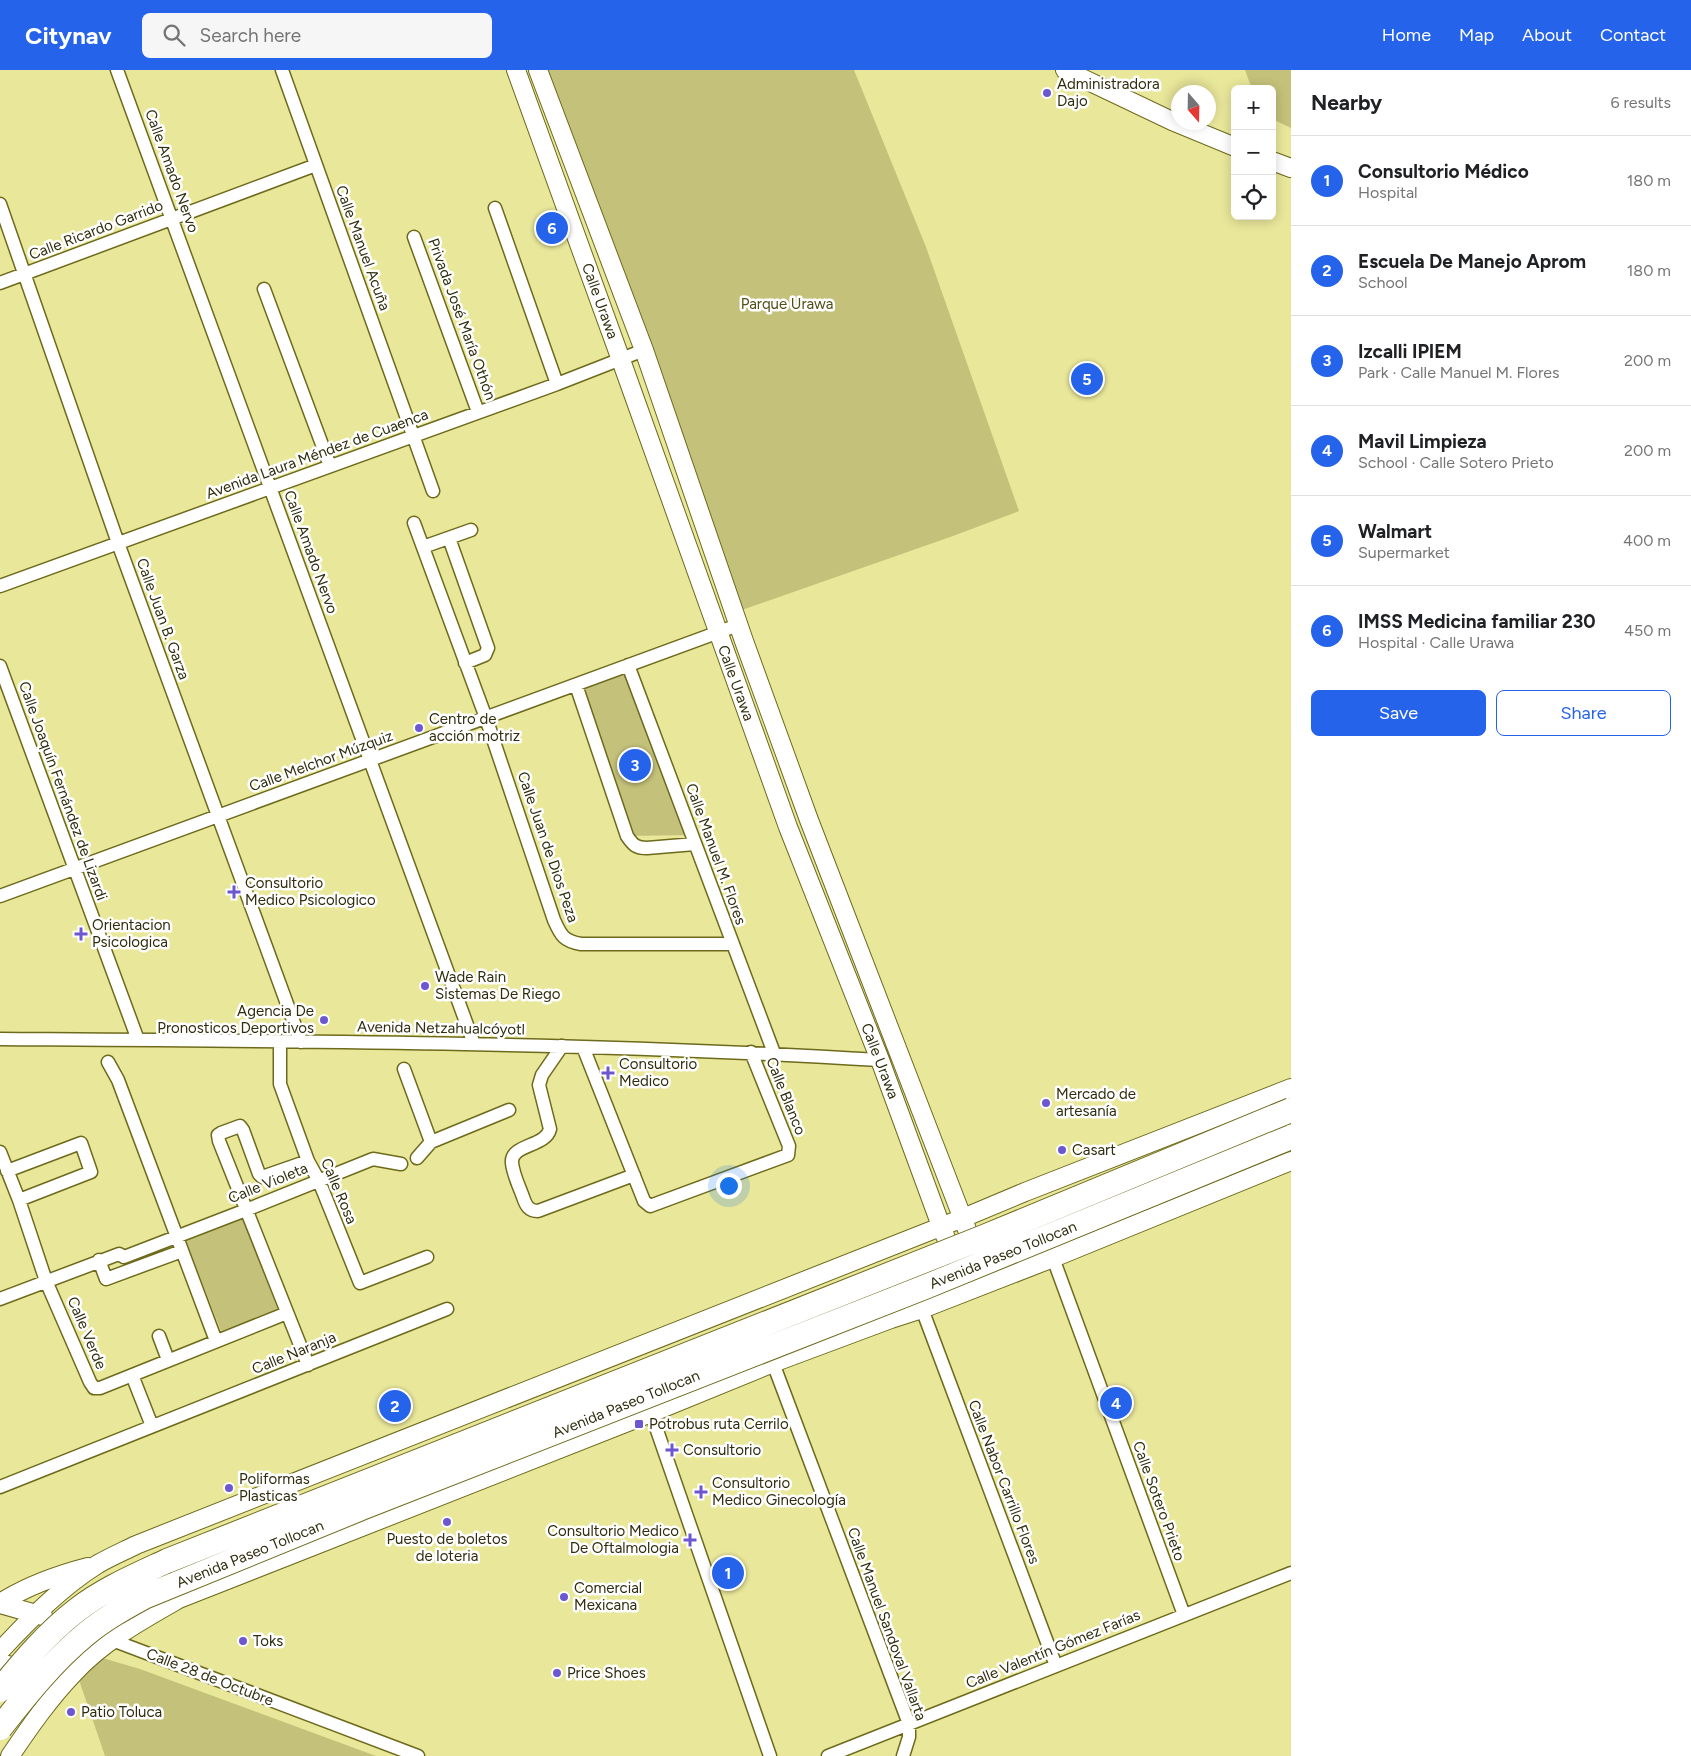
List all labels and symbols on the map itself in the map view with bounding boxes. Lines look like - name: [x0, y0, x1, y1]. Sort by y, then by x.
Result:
- place label: Administradora Dajo: [1057, 75, 1160, 110]
- north arrow: [1171, 85, 1216, 130]
- marker: Administradora Dajo: [1041, 87, 1053, 99]
- street label: Calle Amado Nervo: [141, 107, 203, 235]
- street label: Calle Manuel Acuña: [332, 183, 394, 313]
- street label: Calle Ricardo Garrido: [26, 196, 166, 264]
- pin: 6: [536, 209, 568, 247]
- street label: Privada José María Othón: [424, 236, 500, 402]
- street label: Calle Urawa: [578, 261, 622, 341]
- park label: Parque Urawa: [741, 295, 833, 313]
- pin: 5: [1071, 360, 1103, 398]
- street label: Avenida Laura Méndez de Cuaenca: [203, 405, 431, 503]
- street label: Calle Amado Nervo: [280, 488, 342, 616]
- street label: Calle Juan B. Garza: [133, 556, 193, 682]
- street label: Calle Urawa: [714, 643, 758, 723]
- street label: Calle Joaquín Fernández de Lizardi: [15, 679, 111, 903]
- place label: Centro de acción motriz: [429, 710, 520, 745]
- marker: Centro de acción motriz: [413, 722, 425, 734]
- street label: Calle Melchor Múzquiz: [247, 727, 395, 795]
- pin: 3: [619, 746, 651, 784]
- street label: Calle Juan de Dios Peza: [514, 769, 582, 925]
- street label: Calle Manuel M. Flores: [682, 781, 750, 927]
- place label: Consultorio Medico Psicologico: [245, 874, 376, 909]
- marker: Consultorio Medico Psicologico: [227, 885, 241, 899]
- place label: Orientacion Psicologica: [92, 916, 171, 951]
- marker: Orientacion Psicologica: [74, 927, 88, 941]
- place label: Wade Rain Sistemas De Riego: [435, 968, 561, 1003]
- marker: Wade Rain Sistemas De Riego: [419, 980, 431, 992]
- place label: Agencia De Pronosticos Deportivos: [157, 1002, 314, 1037]
- marker: Agencia De Pronosticos Deportivos: [318, 1014, 330, 1026]
- street label: Avenida Netzahualcóyotl: [357, 1018, 525, 1038]
- street label: Calle Urawa: [857, 1021, 903, 1101]
- street label: Calle Blanco: [762, 1054, 810, 1138]
- place label: Consultorio Medico: [619, 1055, 697, 1090]
- marker: Consultorio Medico: [601, 1066, 615, 1080]
- place label: Mercado de artesanía: [1056, 1085, 1136, 1120]
- marker: Mercado de artesanía: [1040, 1097, 1052, 1109]
- place label: Casart: [1072, 1141, 1116, 1159]
- marker: Casart: [1056, 1144, 1068, 1156]
- street label: Calle Rosa: [317, 1155, 361, 1227]
- street label: Calle Violeta: [226, 1159, 310, 1207]
- your location: [716, 1173, 742, 1199]
- street label: Avenida Paseo Tollocan: [927, 1217, 1079, 1293]
- street label: Calle Verde: [64, 1294, 110, 1372]
- street label: Calle Naranja: [249, 1328, 339, 1378]
- street label: Avenida Paseo Tollocan: [550, 1366, 702, 1442]
- pin: 4: [1100, 1384, 1132, 1422]
- pin: 2: [379, 1387, 411, 1425]
- street label: Calle Nabor Carrillo Flores: [964, 1398, 1044, 1566]
- place label: Potrobus ruta Cerrilo: [649, 1415, 789, 1433]
- marker: Potrobus ruta Cerrilo: [633, 1418, 645, 1430]
- street label: Calle Sotero Prieto: [1129, 1439, 1189, 1563]
- place label: Consultorio: [683, 1441, 761, 1459]
- marker: Consultorio: [665, 1443, 679, 1457]
- place label: Poliformas Plasticas: [239, 1470, 310, 1505]
- place label: Consultorio Medico Ginecología: [712, 1474, 846, 1509]
- marker: Poliformas Plasticas: [223, 1482, 235, 1494]
- marker: Consultorio Medico Ginecología: [694, 1485, 708, 1499]
- street label: Avenida Paseo Tollocan: [174, 1516, 326, 1592]
- marker: Puesto de boletos de loteria: [441, 1516, 453, 1528]
- place label: Consultorio Medico De Oftalmologia: [547, 1522, 679, 1557]
- street label: Calle Manuel Sandoval Vallarta: [844, 1525, 930, 1723]
- place label: Puesto de boletos de loteria: [386, 1530, 508, 1565]
- marker: Consultorio Medico De Oftalmologia: [683, 1533, 697, 1547]
- pin: 1: [712, 1554, 744, 1592]
- place label: Comercial Mexicana: [574, 1579, 642, 1614]
- marker: Comercial Mexicana: [558, 1591, 570, 1603]
- street label: Calle Valentín Gómez Farías: [963, 1606, 1143, 1692]
- place label: Toks: [253, 1632, 283, 1650]
- marker: Toks: [237, 1635, 249, 1647]
- street label: Calle 28 de Octubre: [144, 1644, 276, 1710]
- place label: Price Shoes: [567, 1664, 646, 1682]
- marker: Price Shoes: [551, 1667, 563, 1679]
- place label: Patio Toluca: [81, 1703, 162, 1721]
- marker: Patio Toluca: [65, 1706, 77, 1718]

